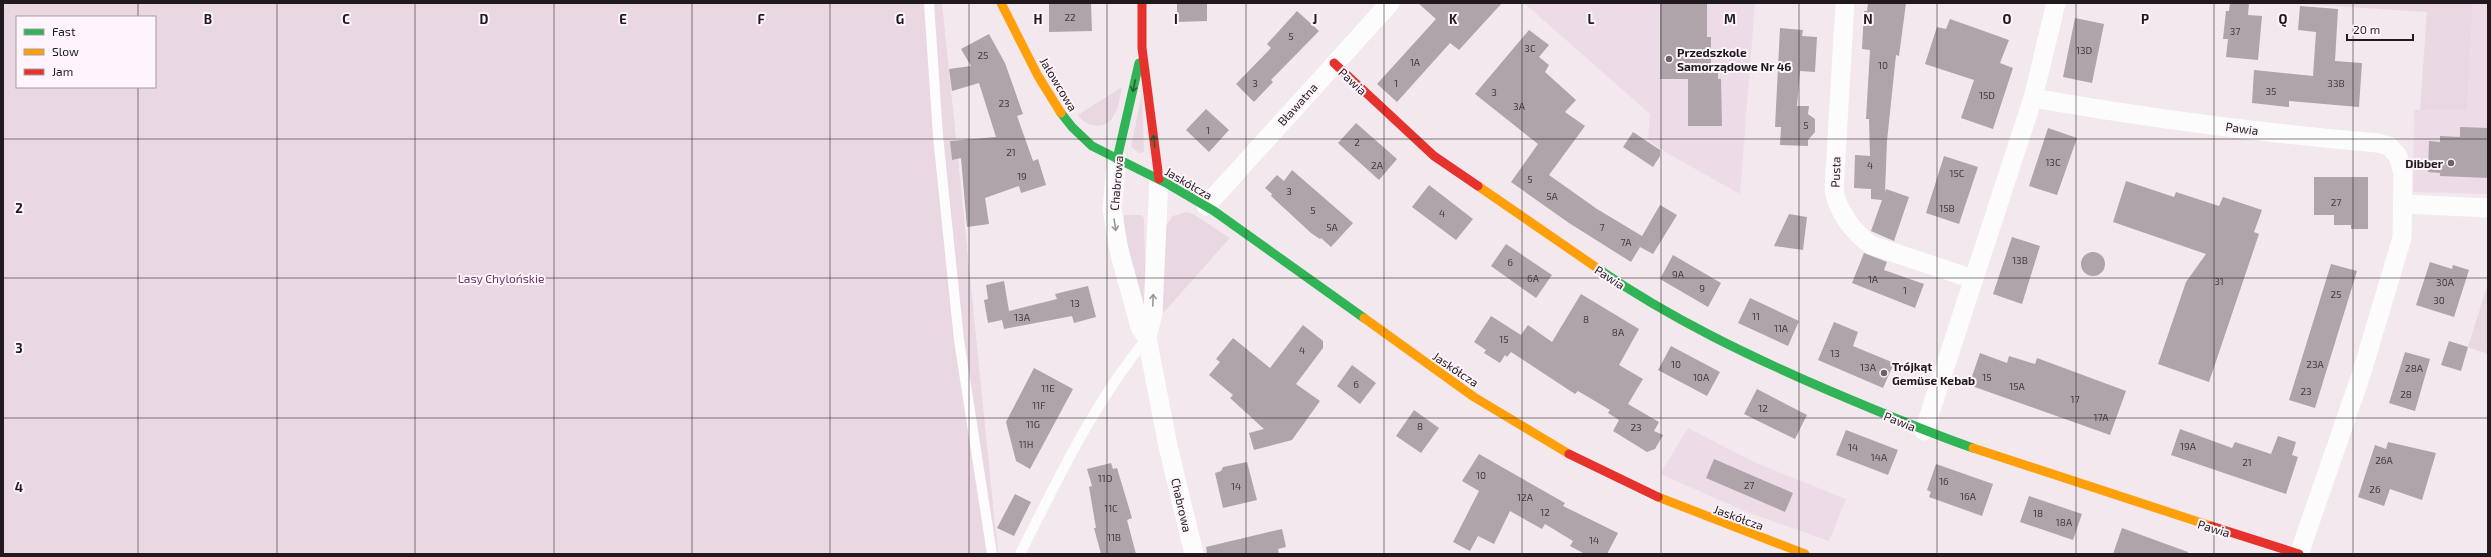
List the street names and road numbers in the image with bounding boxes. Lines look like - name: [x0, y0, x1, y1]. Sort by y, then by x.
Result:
- street label: Jałowcowa: [1037, 55, 1081, 113]
- street label: Pawia: [1336, 65, 1370, 97]
- street label: Bławatna: [1274, 80, 1320, 128]
- street label: Pawia: [2225, 119, 2259, 137]
- street label: Chabrowa: [1107, 155, 1125, 211]
- street label: Pusta: [1827, 156, 1843, 188]
- street label: Jaskółcza: [1163, 164, 1215, 202]
- street label: Pawia: [1592, 262, 1628, 292]
- street label: Jaskółcza: [1431, 349, 1481, 389]
- street label: Pawia: [1882, 408, 1918, 434]
- street label: Chabrowa: [1169, 477, 1195, 533]
- street label: Jaskółcza: [1712, 502, 1766, 532]
- street label: Pawia: [2196, 516, 2232, 540]

